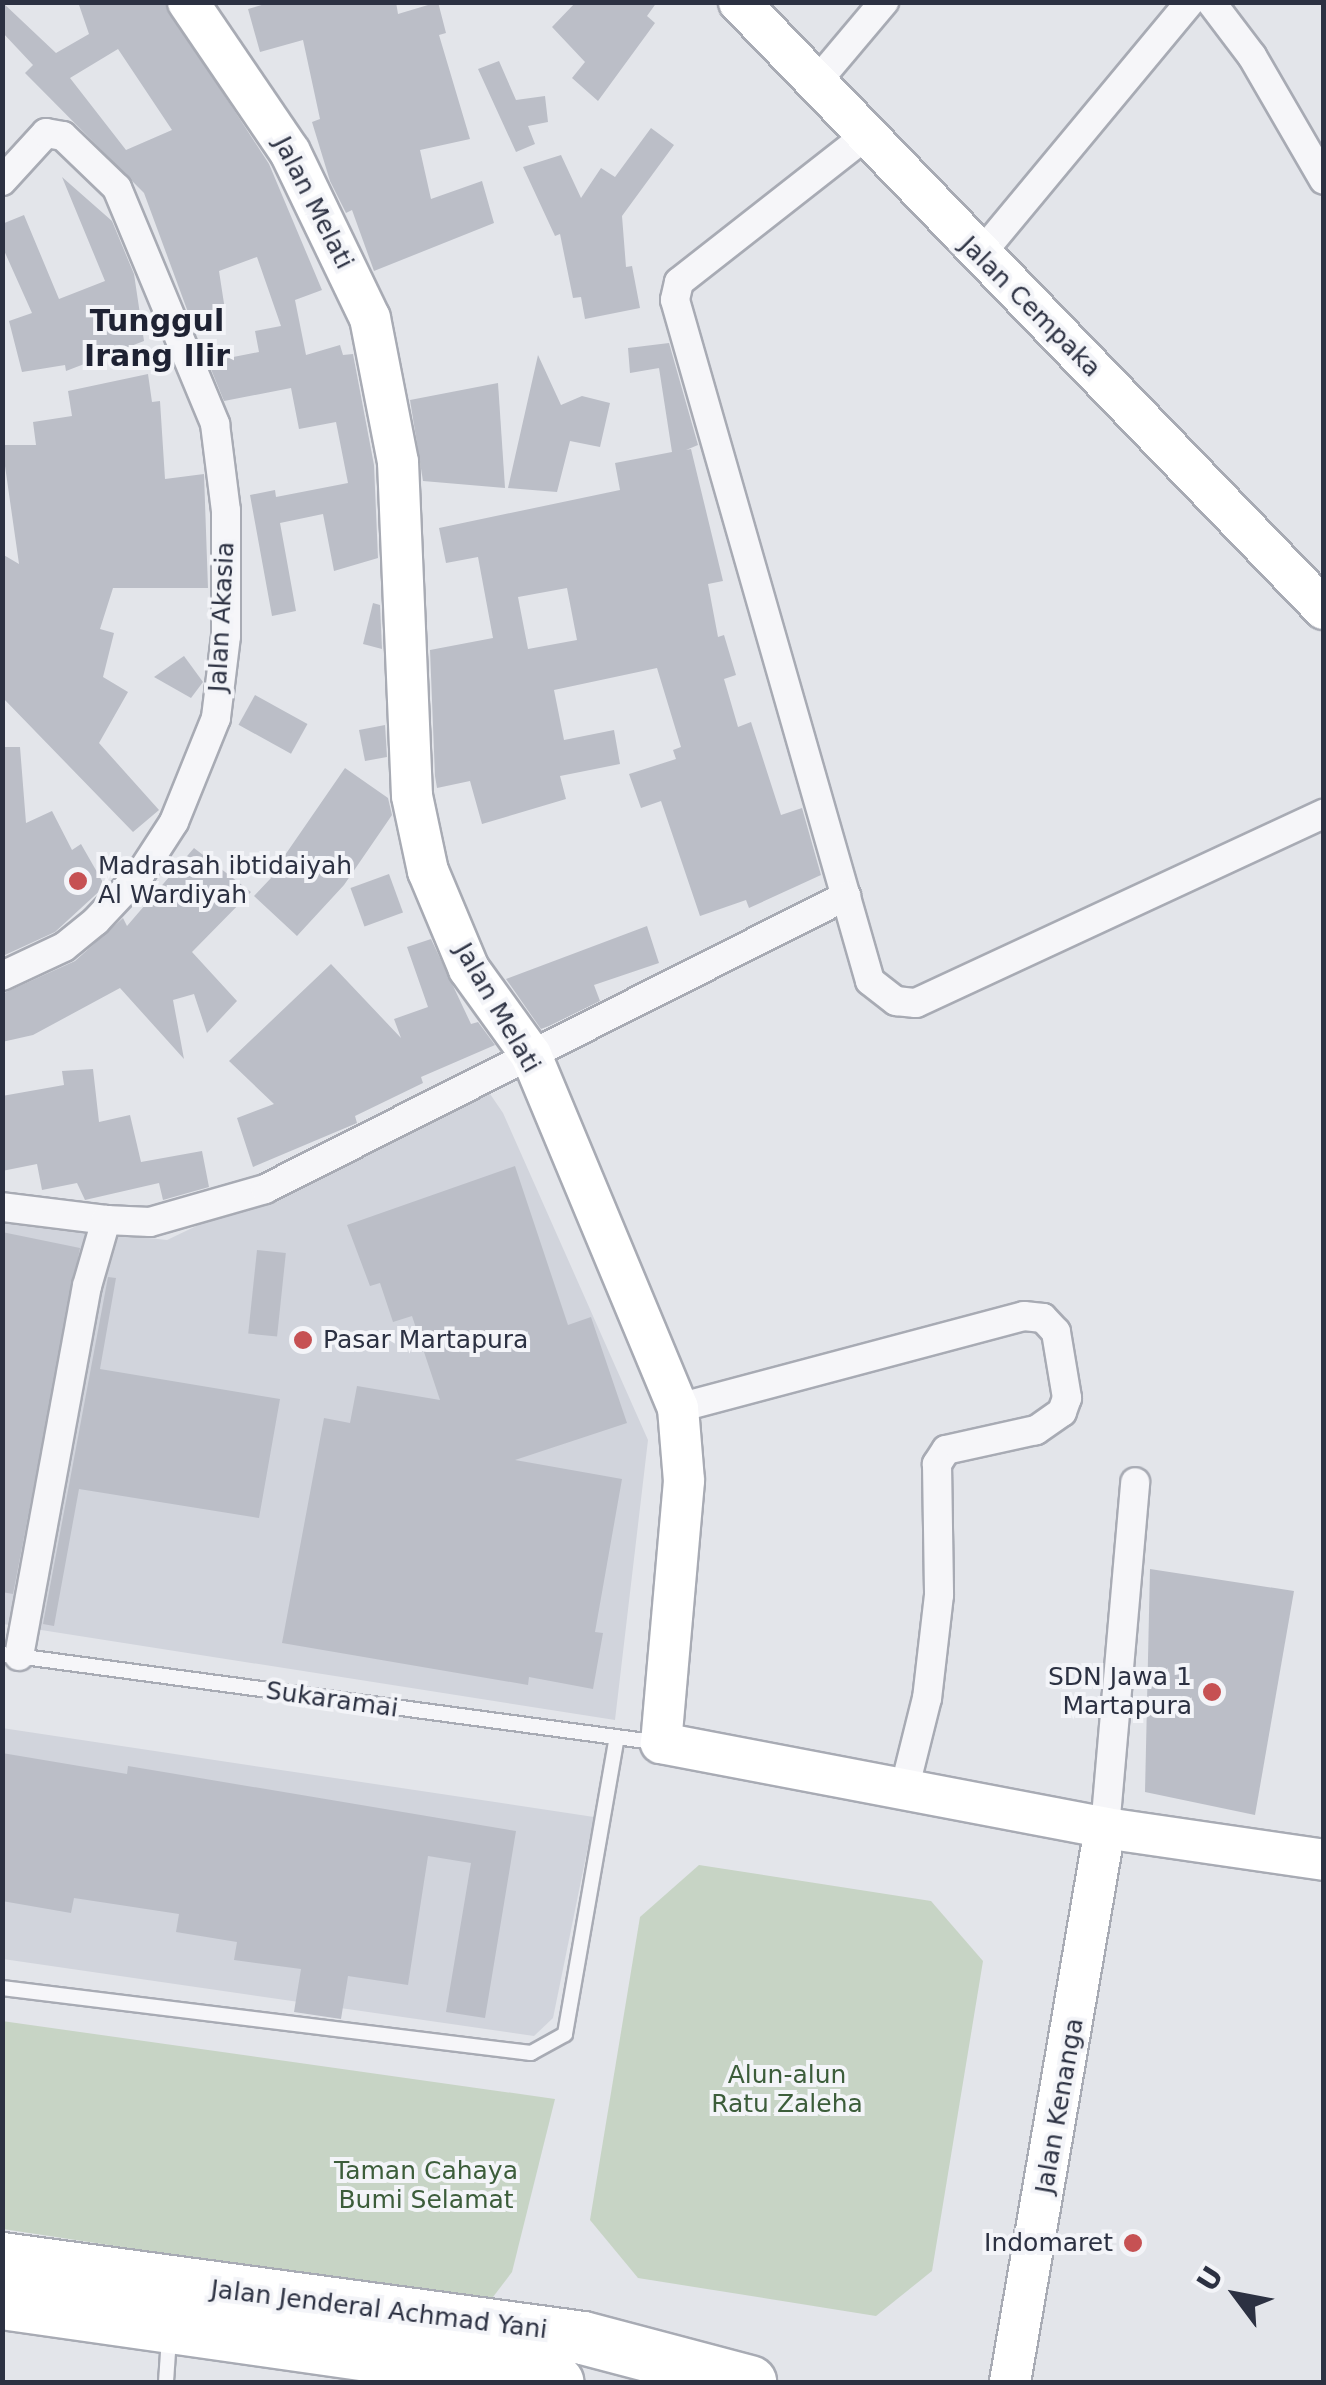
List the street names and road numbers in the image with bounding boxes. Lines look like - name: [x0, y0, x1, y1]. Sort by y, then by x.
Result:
- street label: Jalan Melati: [267, 132, 359, 274]
- street label: Jalan Cempaka: [953, 230, 1107, 384]
- street label: Jalan Akasia: [203, 541, 241, 693]
- street label: Jalan Melati: [448, 938, 546, 1078]
- street label: Sukaramai: [264, 1676, 400, 1724]
- street label: Jalan Kenanga: [1030, 2016, 1090, 2196]
- street label: Jalan Jenderal Achmad Yani: [209, 2274, 549, 2346]

